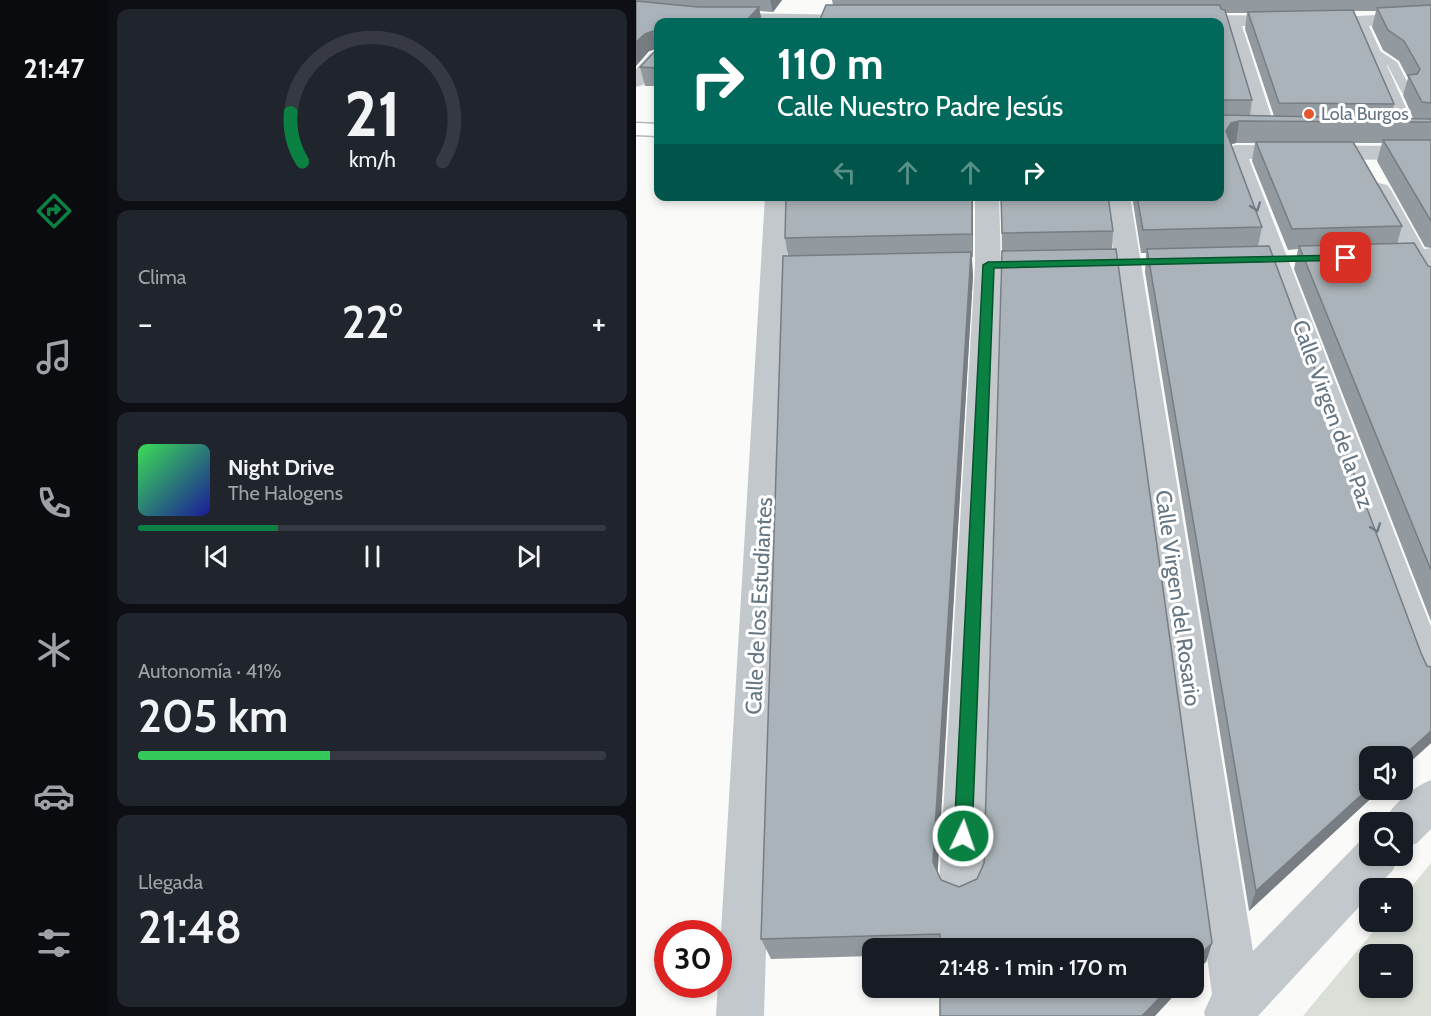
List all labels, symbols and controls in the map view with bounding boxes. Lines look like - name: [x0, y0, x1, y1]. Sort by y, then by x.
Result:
- text: 110 m: [777, 38, 884, 90]
- icon: right: [678, 42, 756, 120]
- text: 21:47: [24, 52, 84, 85]
- text: 21: [344, 76, 400, 152]
- text: Calle Nuestro Padre Jesús: [777, 90, 1063, 123]
- place label: Lola Burgos: [1321, 103, 1409, 125]
- marker: Lola Burgos: [1302, 107, 1316, 121]
- text: km/h: [349, 147, 395, 173]
- icon: left: [828, 156, 861, 189]
- icon: ahead: [891, 156, 924, 189]
- icon: ahead: [954, 156, 987, 189]
- icon: right: [1017, 156, 1050, 189]
- icon: directions: [33, 190, 75, 232]
- one-way arrow: [1249, 201, 1262, 212]
- pin: [1320, 232, 1371, 283]
- icon: arrive: [1329, 241, 1362, 274]
- text: Clima: [138, 265, 186, 289]
- text: 22°: [342, 295, 402, 349]
- text: −: [138, 303, 153, 343]
- text: +: [591, 303, 606, 343]
- street label: Calle Virgen de la Paz: [1286, 316, 1380, 512]
- icon: music: [33, 336, 75, 378]
- text: Night Drive: [228, 454, 334, 481]
- text: The Halogens: [228, 481, 343, 505]
- icon: phone: [33, 482, 75, 524]
- street label: Calle Virgen del Rosario: [1149, 488, 1207, 708]
- street label: Calle de los Estudiantes: [740, 497, 778, 715]
- one-way arrow: [1368, 522, 1381, 532]
- icon: previous: [200, 540, 233, 573]
- icon: pause: [356, 540, 389, 573]
- icon: next: [512, 540, 545, 573]
- icon: climate: [33, 629, 75, 671]
- text: Autonomía · 41%: [138, 659, 282, 683]
- text: 205 km: [138, 689, 288, 743]
- map controls: [1359, 746, 1413, 998]
- button: sound: [1359, 746, 1413, 800]
- icon: car: [33, 775, 75, 817]
- position arrow: [931, 804, 995, 868]
- button: search: [1359, 812, 1413, 866]
- text: Llegada: [138, 870, 203, 894]
- button: +: [1359, 878, 1413, 932]
- text: 21:48: [138, 900, 242, 954]
- speed limit sign: 30: [654, 920, 732, 998]
- icon: filters: [33, 922, 75, 964]
- button: −: [1359, 944, 1413, 998]
- text: 21:48 · 1 min · 170 m: [939, 954, 1127, 981]

